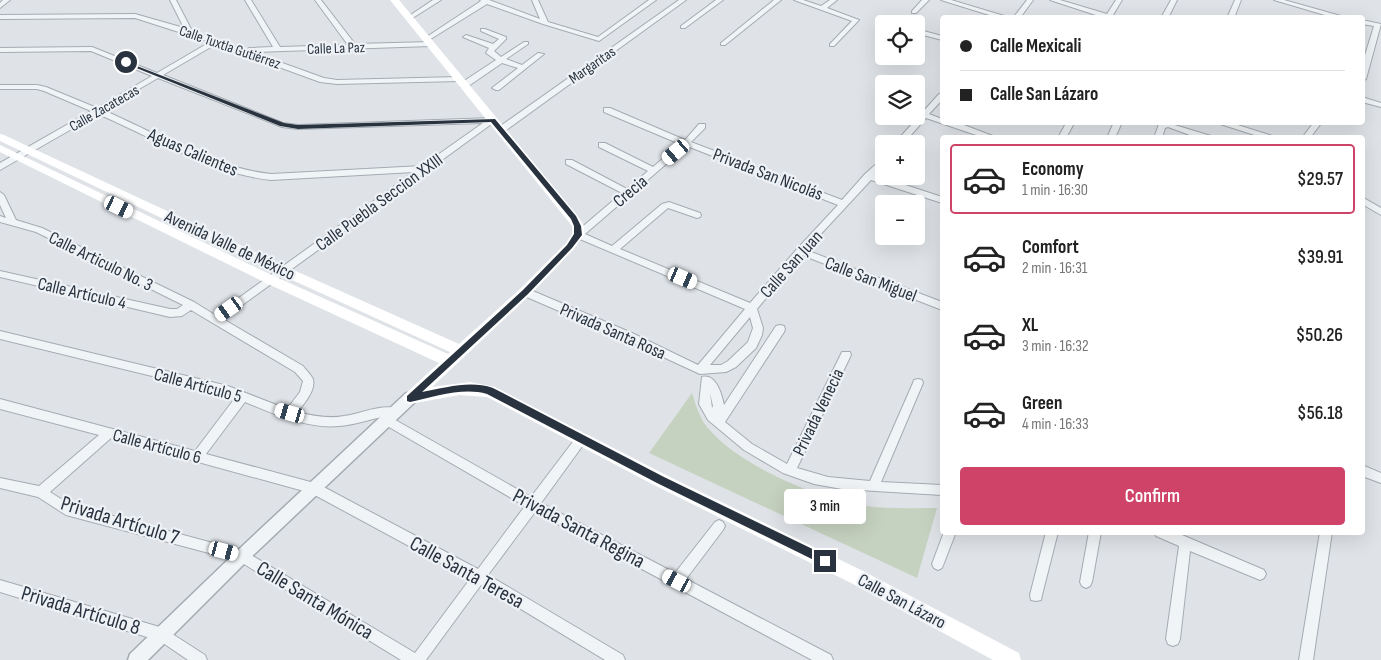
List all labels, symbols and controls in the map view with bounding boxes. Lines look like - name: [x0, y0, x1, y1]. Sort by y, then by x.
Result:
- map controls: [875, 15, 925, 245]
- button: locate: [875, 15, 925, 65]
- street label: Calle Tuxtla Gutiérrez: [177, 21, 284, 74]
- text: Calle Mexicali: [990, 35, 1081, 58]
- street label: Calle La Paz: [307, 38, 366, 59]
- street label: Margaritas: [565, 42, 619, 88]
- route start: [115, 51, 137, 73]
- button: layers: [875, 75, 925, 125]
- street label: Calle Zacatecas: [66, 81, 143, 136]
- text: Calle San Lázaro: [990, 83, 1098, 106]
- street label: Aguas Calientes: [144, 124, 241, 181]
- button: +: [875, 135, 925, 185]
- car: [659, 137, 692, 167]
- street label: Privada San Nicolás: [710, 144, 826, 205]
- street label: Calle Puebla Seccion XXIII: [312, 149, 447, 256]
- icon: car: [962, 157, 1007, 202]
- text: Economy: [1022, 158, 1084, 181]
- text: $29.57: [1297, 168, 1343, 191]
- street label: Crecia: [609, 171, 652, 212]
- text: 1 min · 16:30: [1022, 181, 1088, 200]
- car: [102, 194, 135, 220]
- button: −: [875, 195, 925, 245]
- street label: Avenida Valle de México: [160, 206, 298, 285]
- street label: Calle San Juan: [756, 226, 827, 302]
- street label: Calle Articulo No. 3: [45, 227, 156, 296]
- icon: car: [962, 235, 1007, 280]
- text: Comfort: [1022, 236, 1079, 259]
- text: $39.91: [1297, 246, 1343, 269]
- street label: Calle San Miguel: [822, 252, 920, 307]
- text: 2 min · 16:31: [1022, 259, 1087, 278]
- car: [666, 265, 699, 291]
- street label: Calle Artículo 4: [36, 273, 129, 314]
- car: [212, 294, 245, 324]
- street label: Privada Santa Rosa: [557, 299, 669, 364]
- icon: car: [962, 313, 1007, 358]
- text: XL: [1022, 314, 1038, 337]
- text: $50.26: [1296, 324, 1343, 347]
- text: 3 min · 16:32: [1022, 337, 1089, 356]
- street label: Calle Artículo 5: [152, 364, 244, 407]
- street label: Privada Venecia: [788, 365, 849, 459]
- icon: car: [962, 391, 1007, 436]
- text: Green: [1022, 392, 1062, 415]
- car: [273, 402, 306, 424]
- text: $56.18: [1297, 402, 1343, 425]
- text: 4 min · 16:33: [1022, 415, 1089, 434]
- street label: Calle Artículo 6: [110, 425, 204, 468]
- button: Confirm: [960, 467, 1345, 525]
- street label: Privada Santa Regina: [508, 483, 649, 574]
- callout: 3 min: [784, 488, 866, 524]
- street label: Privada Artículo 7: [58, 491, 183, 550]
- text: 3 min: [810, 497, 840, 516]
- street label: Calle Santa Teresa: [405, 531, 528, 614]
- car: [207, 540, 240, 562]
- route end: [814, 550, 836, 572]
- street label: Calle Santa Mónica: [252, 556, 378, 645]
- car: [660, 567, 693, 595]
- street label: Calle San Lázaro: [854, 569, 949, 633]
- street label: Privada Artículo 8: [18, 581, 143, 640]

